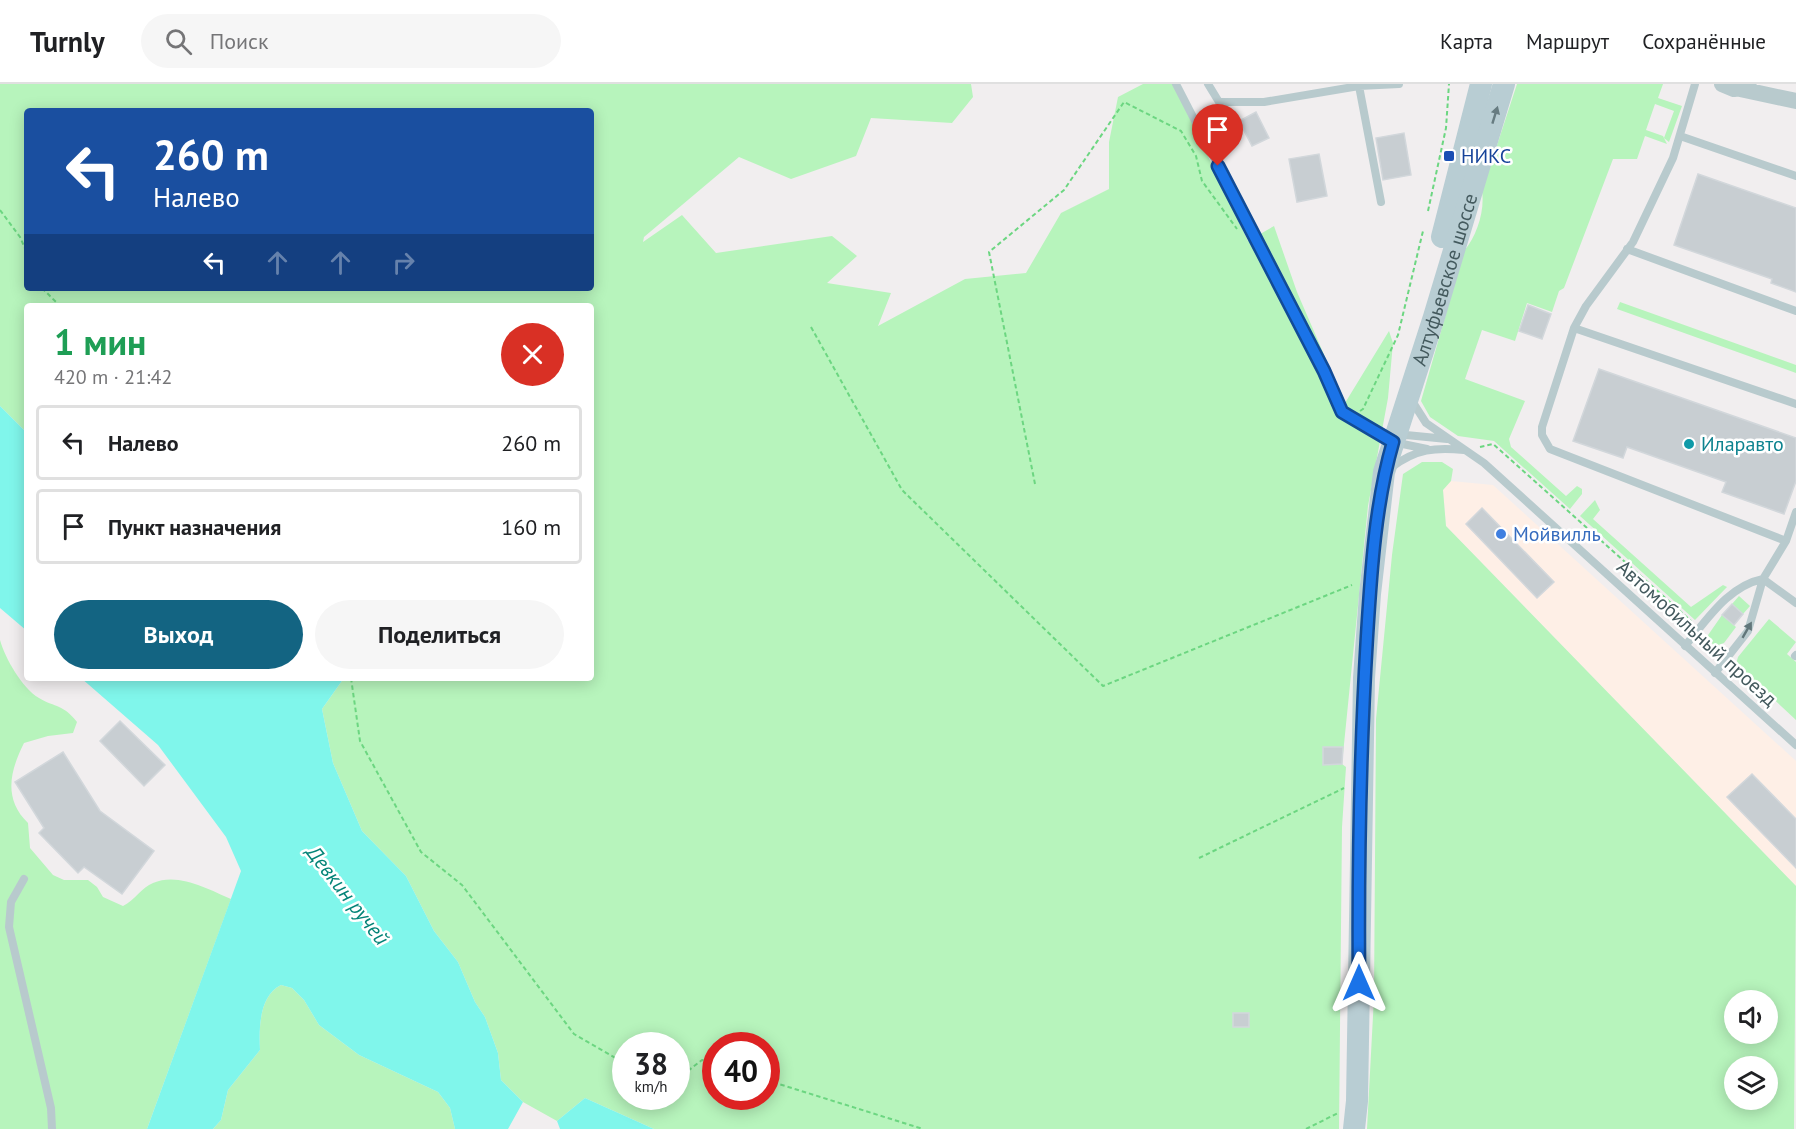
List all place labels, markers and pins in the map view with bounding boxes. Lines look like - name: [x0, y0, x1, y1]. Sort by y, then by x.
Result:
- pin: [1192, 104, 1243, 166]
- place label: НИКС: [1461, 143, 1511, 169]
- marker: НИКС: [1442, 149, 1456, 163]
- place label: Иларавто: [1701, 431, 1784, 457]
- marker: Иларавто: [1682, 437, 1696, 451]
- place label: Мойвилль: [1513, 521, 1601, 547]
- marker: Мойвилль: [1494, 527, 1508, 541]

